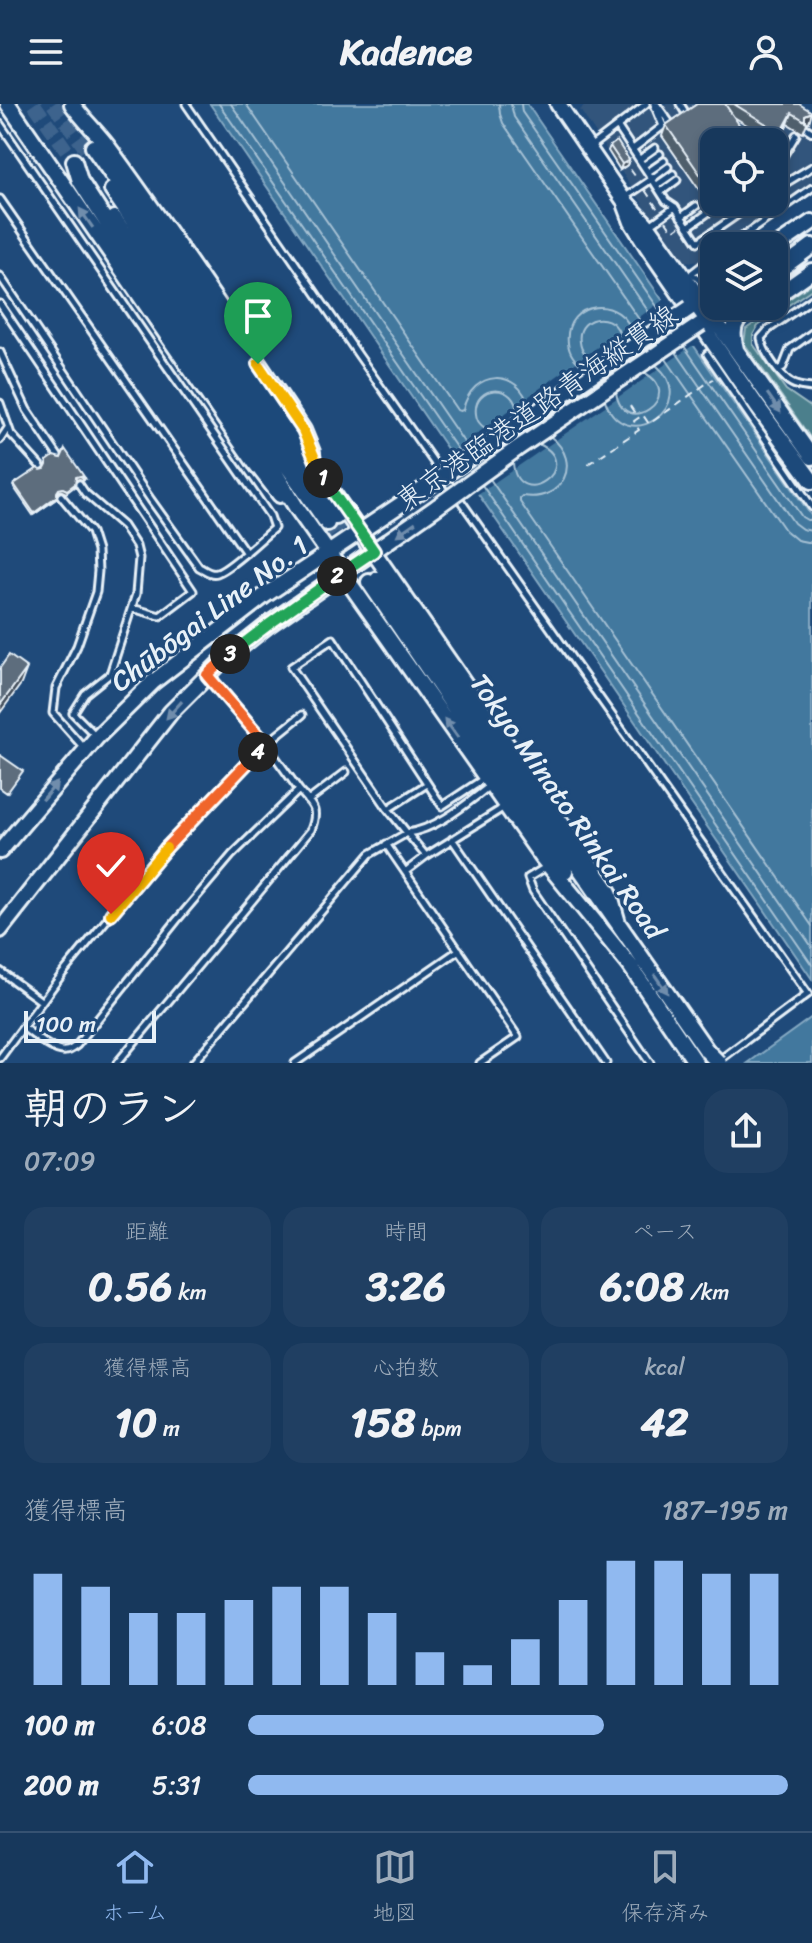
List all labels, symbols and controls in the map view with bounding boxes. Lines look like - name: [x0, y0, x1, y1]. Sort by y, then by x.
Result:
- text: Kadence: [340, 20, 472, 84]
- icon: menu: [24, 30, 68, 74]
- icon: person: [744, 30, 788, 74]
- map controls: [700, 128, 788, 320]
- button: locate: [700, 128, 788, 216]
- one-way arrow: [79, 207, 94, 228]
- button: layers: [700, 232, 788, 320]
- pin: [224, 282, 292, 364]
- street label: 東京港臨港道路青海縦貫線: [385, 291, 688, 524]
- icon: arrive: [236, 294, 280, 338]
- one-way arrow: [766, 392, 782, 414]
- pin: 1: [303, 458, 343, 498]
- text: 1: [318, 458, 328, 497]
- one-way arrow: [395, 521, 416, 536]
- street label: Chūbōgai Line No. 1: [99, 522, 319, 705]
- pin: 2: [317, 556, 357, 596]
- text: 2: [331, 556, 343, 595]
- pin: 3: [210, 634, 250, 674]
- text: 3: [224, 634, 236, 673]
- street label: Tokyo Minato Rinkai Road: [457, 663, 680, 952]
- one-way arrow: [165, 701, 183, 720]
- one-way arrow: [444, 718, 460, 739]
- pin: 4: [238, 732, 278, 772]
- text: 4: [251, 732, 265, 771]
- one-way arrow: [41, 781, 58, 801]
- pin: [77, 832, 145, 914]
- icon: check: [89, 844, 133, 888]
- one-way arrow: [653, 973, 668, 994]
- text: 100 m: [36, 1005, 96, 1044]
- scale bar: [24, 1007, 156, 1043]
- text: 朝のラン: [24, 1069, 200, 1147]
- button: share: [704, 1089, 788, 1173]
- text: 07:09: [24, 1138, 96, 1184]
- text: 距離: [125, 1212, 169, 1251]
- text: 時間: [384, 1212, 428, 1251]
- text: ペース: [632, 1212, 697, 1251]
- text: 0.56: [88, 1251, 172, 1322]
- text: 3:26: [366, 1251, 446, 1322]
- text: 6:08: [600, 1251, 684, 1322]
- text: km: [172, 1273, 207, 1312]
- text: /km: [684, 1273, 729, 1312]
- text: 獲得標高: [103, 1348, 191, 1387]
- text: 心拍数: [373, 1348, 439, 1387]
- text: kcal: [645, 1348, 685, 1387]
- text: 10: [115, 1387, 157, 1458]
- text: 158: [350, 1387, 416, 1458]
- text: 42: [641, 1387, 689, 1458]
- text: m: [157, 1409, 180, 1448]
- text: bpm: [416, 1409, 462, 1448]
- text: 獲得標高: [24, 1487, 128, 1533]
- text: 187–195 m: [662, 1487, 788, 1533]
- text: 100 m: [24, 1702, 95, 1748]
- text: 6:08: [152, 1702, 207, 1748]
- text: 200 m: [24, 1762, 99, 1808]
- text: 5:31: [152, 1762, 201, 1808]
- tab: ホーム: [102, 1845, 168, 1932]
- tab: 地図: [373, 1845, 417, 1932]
- tab: 保存済み: [621, 1845, 710, 1932]

